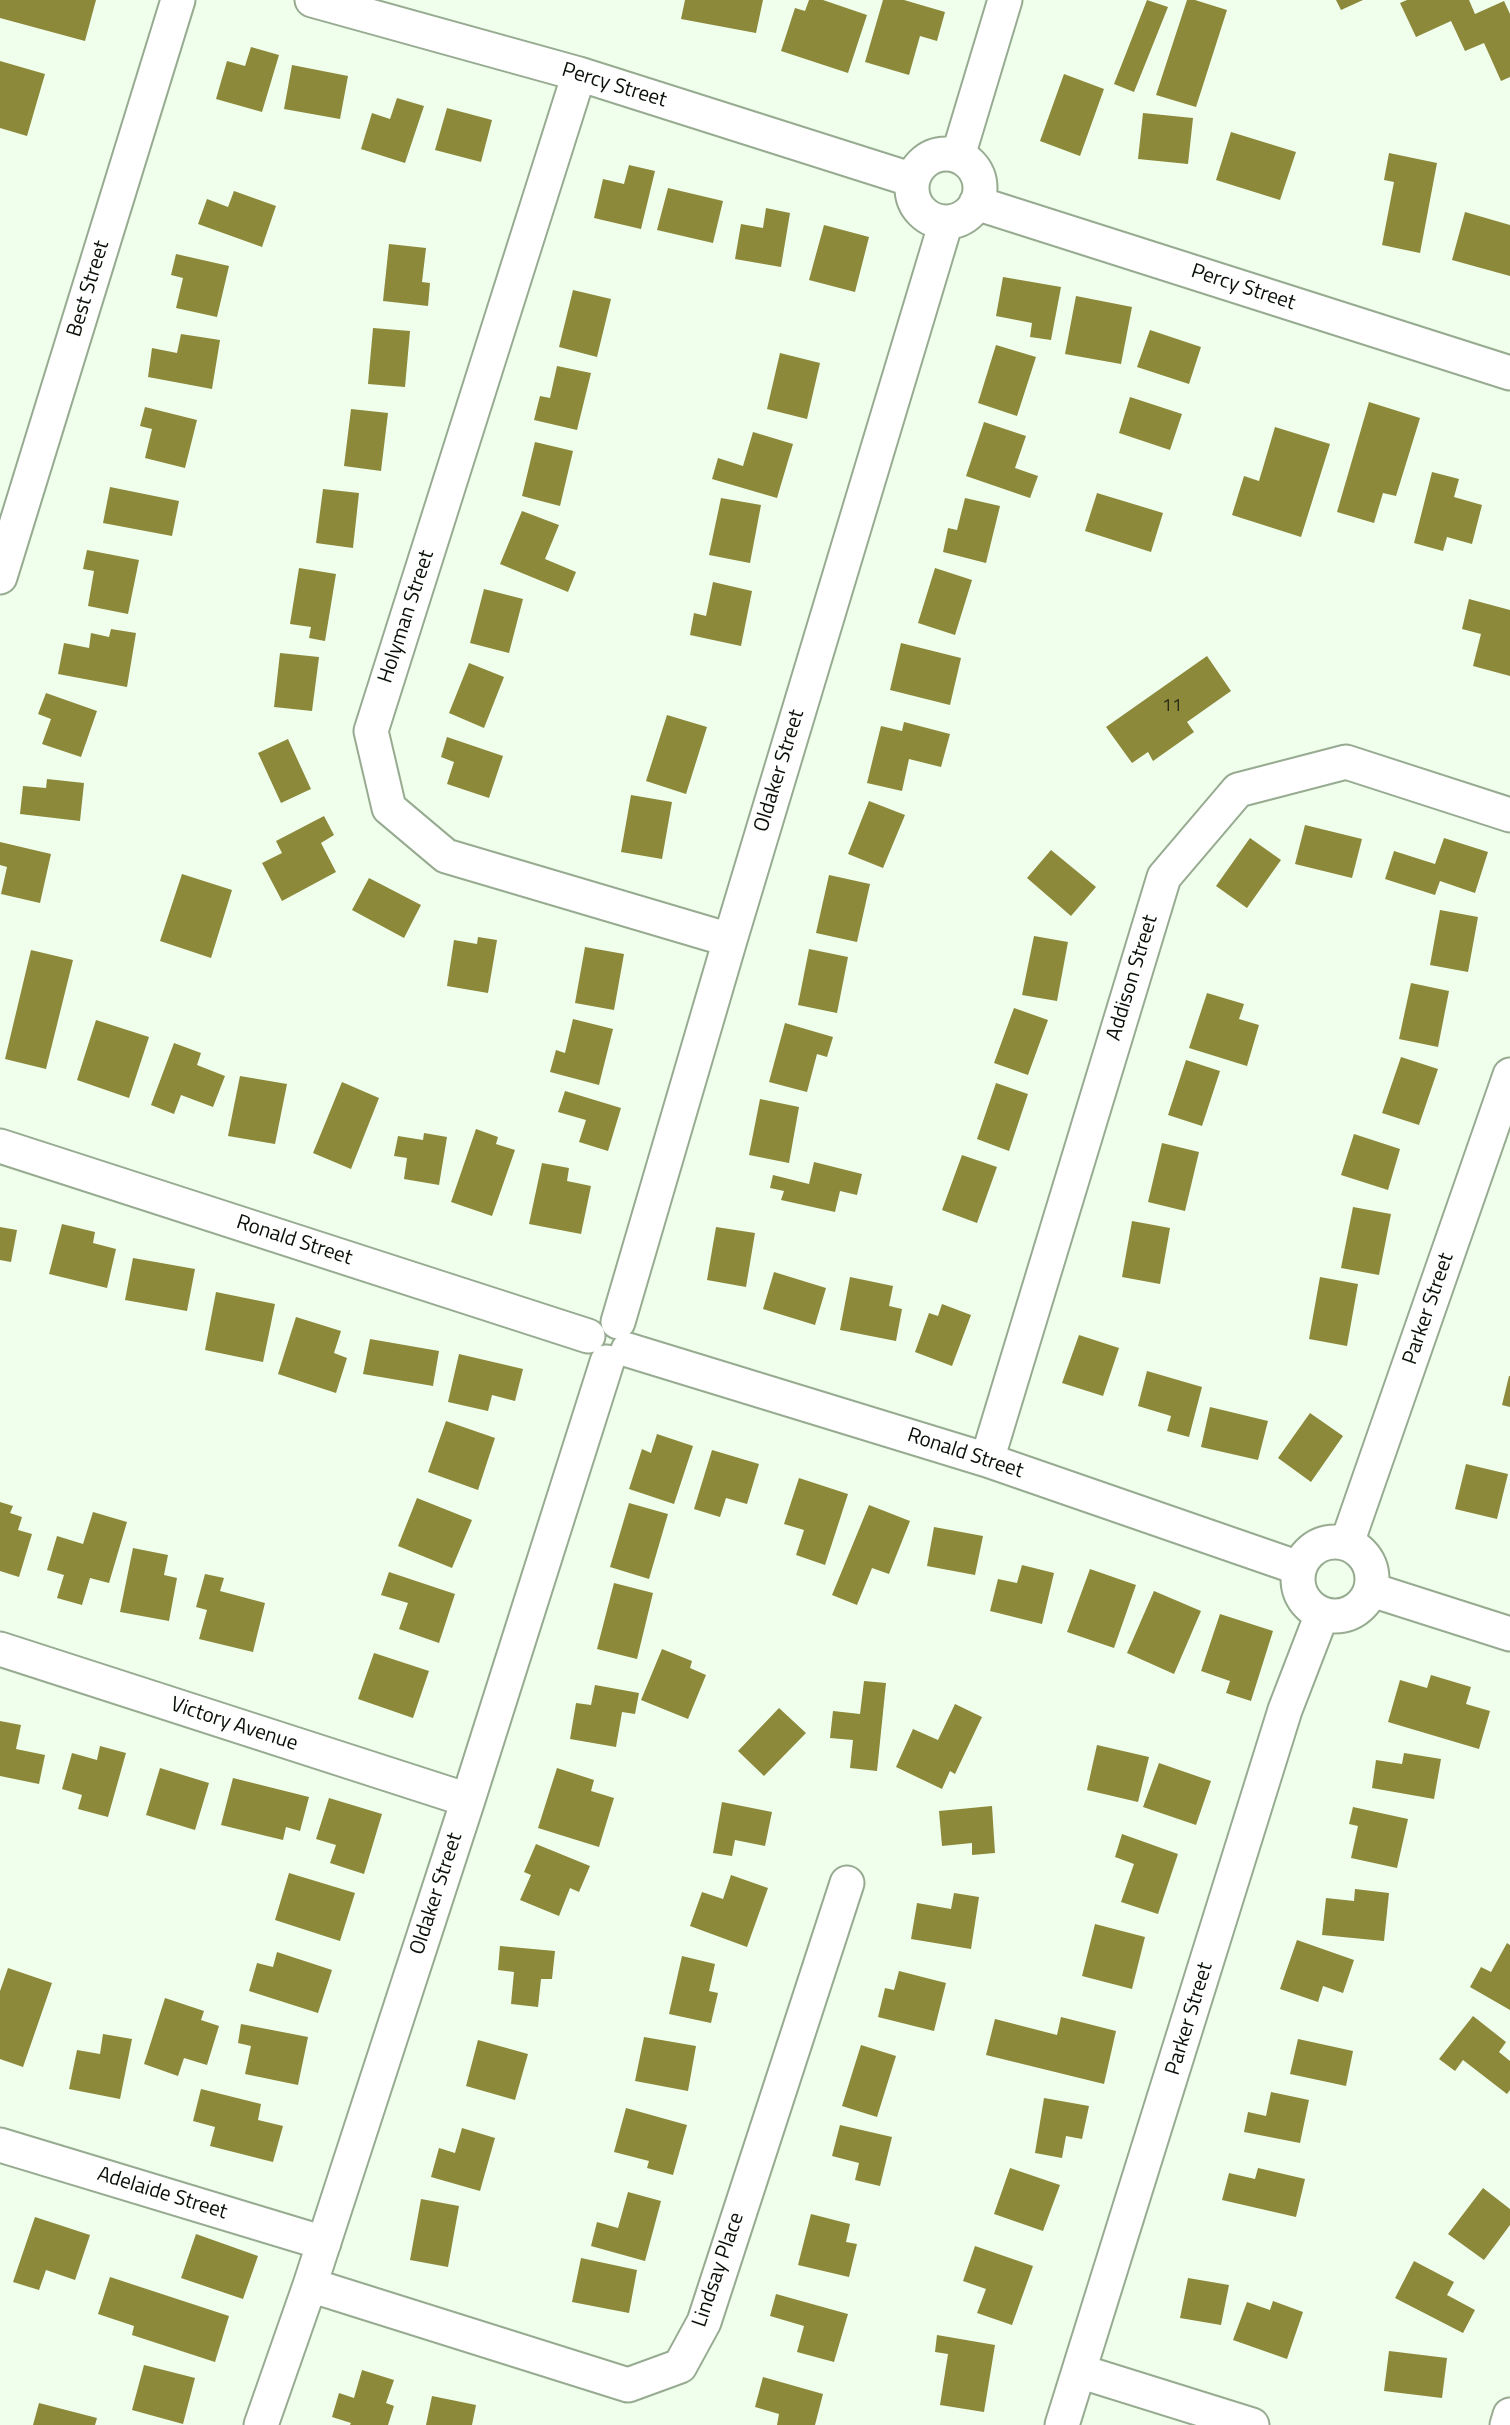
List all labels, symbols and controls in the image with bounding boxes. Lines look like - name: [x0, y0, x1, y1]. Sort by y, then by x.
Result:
- street label: Percy Street: [559, 58, 669, 114]
- street label: Best Street: [62, 238, 116, 340]
- street label: Percy Street: [1188, 259, 1298, 317]
- street label: Holyman Street: [374, 547, 440, 687]
- house number: 11: [1162, 696, 1182, 718]
- street label: Oldaker Street: [749, 707, 811, 835]
- street label: Addison Street: [1102, 912, 1164, 1044]
- street label: Ronald Street: [233, 1210, 355, 1272]
- street label: Parker Street: [1398, 1250, 1460, 1368]
- street label: Ronald Street: [904, 1423, 1026, 1485]
- street label: Victory Avenue: [167, 1693, 301, 1757]
- street label: Oldaker Street: [405, 1830, 469, 1958]
- street label: Parker Street: [1161, 1960, 1219, 2078]
- street label: Adelaide Street: [94, 2162, 230, 2226]
- street label: Lindsay Place: [688, 2209, 750, 2331]

